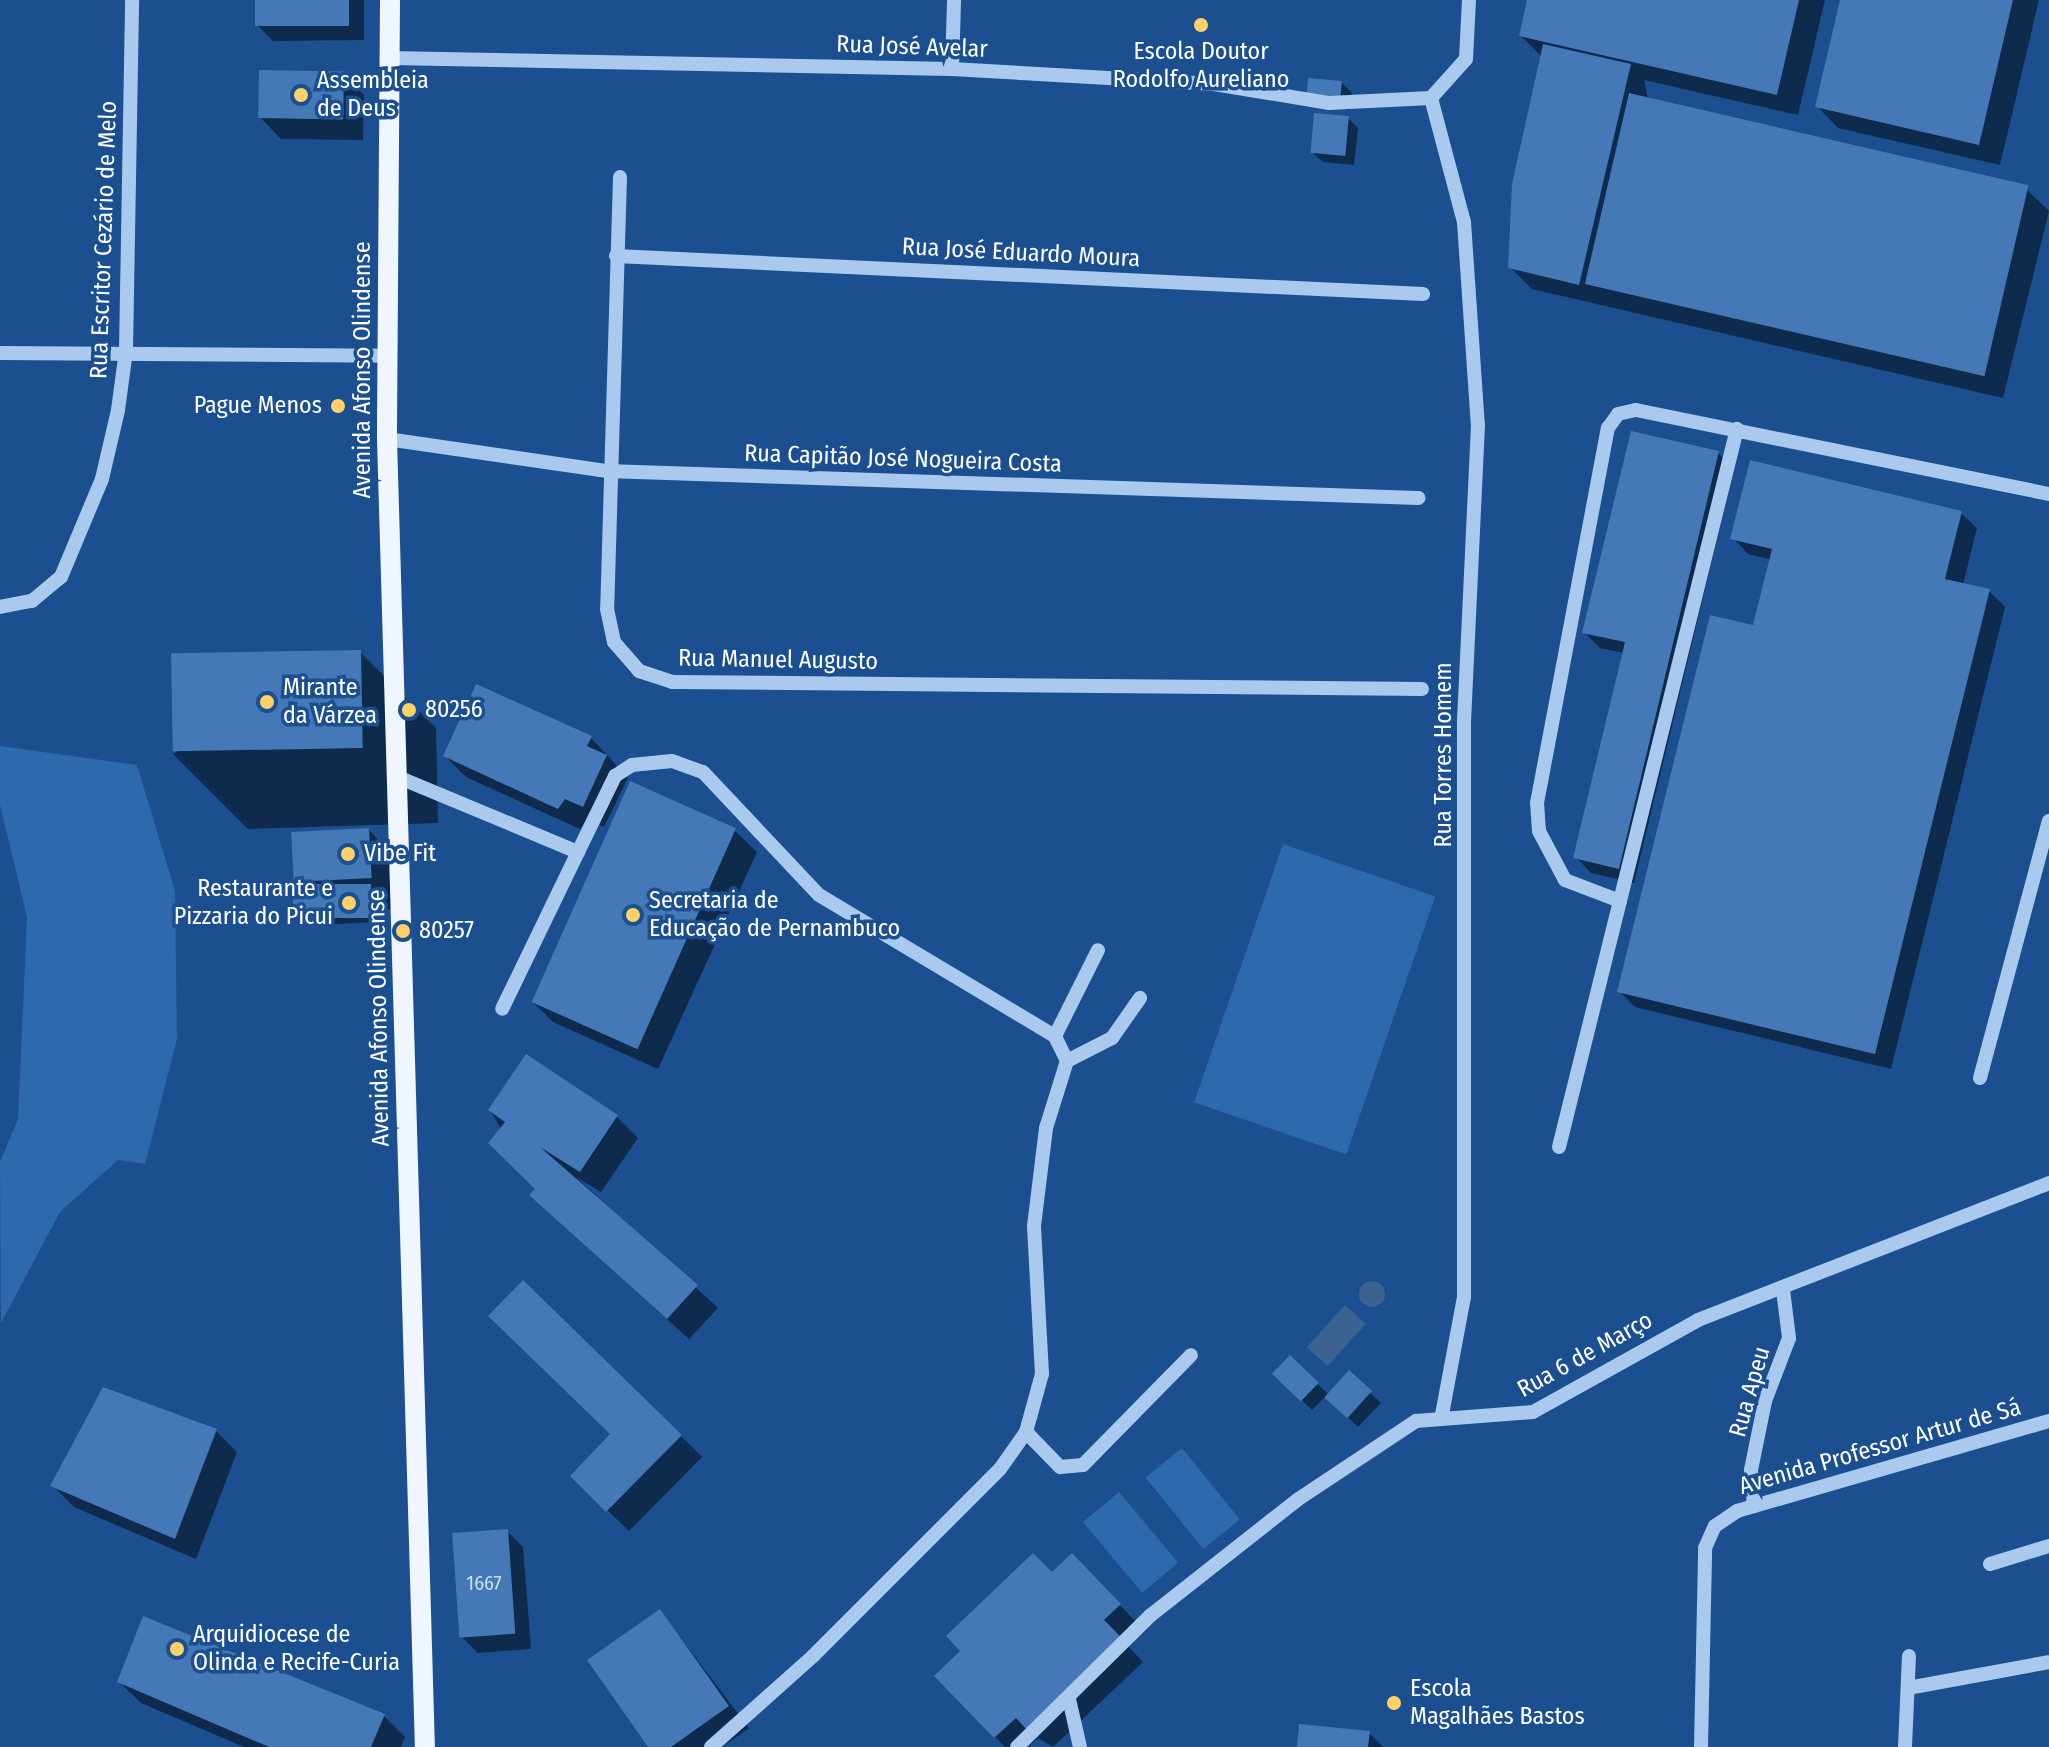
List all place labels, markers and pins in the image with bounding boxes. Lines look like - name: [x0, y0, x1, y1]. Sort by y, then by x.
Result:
- marker: Escola Doutor Rodolfo Aureliano: [1192, 16, 1210, 34]
- place label: Escola Doutor Rodolfo Aureliano: [1113, 38, 1289, 94]
- place label: Assembleia de Deus: [317, 67, 429, 123]
- marker: Assembleia de Deus: [292, 86, 310, 104]
- place label: Pague Menos: [194, 392, 322, 420]
- marker: Pague Menos: [329, 397, 347, 415]
- place label: Mirante da Várzea: [283, 674, 377, 730]
- marker: Mirante da Várzea: [258, 693, 276, 711]
- place label: 80256: [425, 696, 483, 724]
- marker: 80256: [400, 701, 418, 719]
- place label: Vibe Fit: [364, 840, 436, 868]
- marker: Vibe Fit: [339, 845, 357, 863]
- place label: Restaurante e Pizzaria do Picui: [174, 875, 333, 931]
- place label: Secretaria de Educação de Pernambuco: [649, 887, 900, 943]
- marker: Restaurante e Pizzaria do Picui: [340, 894, 358, 912]
- marker: Secretaria de Educação de Pernambuco: [624, 906, 642, 924]
- place label: 80257: [419, 917, 474, 945]
- marker: 80257: [394, 922, 412, 940]
- place label: Arquidiocese de Olinda e Recife-Curia: [193, 1621, 400, 1677]
- marker: Arquidiocese de Olinda e Recife-Curia: [168, 1640, 186, 1658]
- place label: Escola Magalhães Bastos: [1410, 1675, 1585, 1731]
- marker: Escola Magalhães Bastos: [1385, 1694, 1403, 1712]

